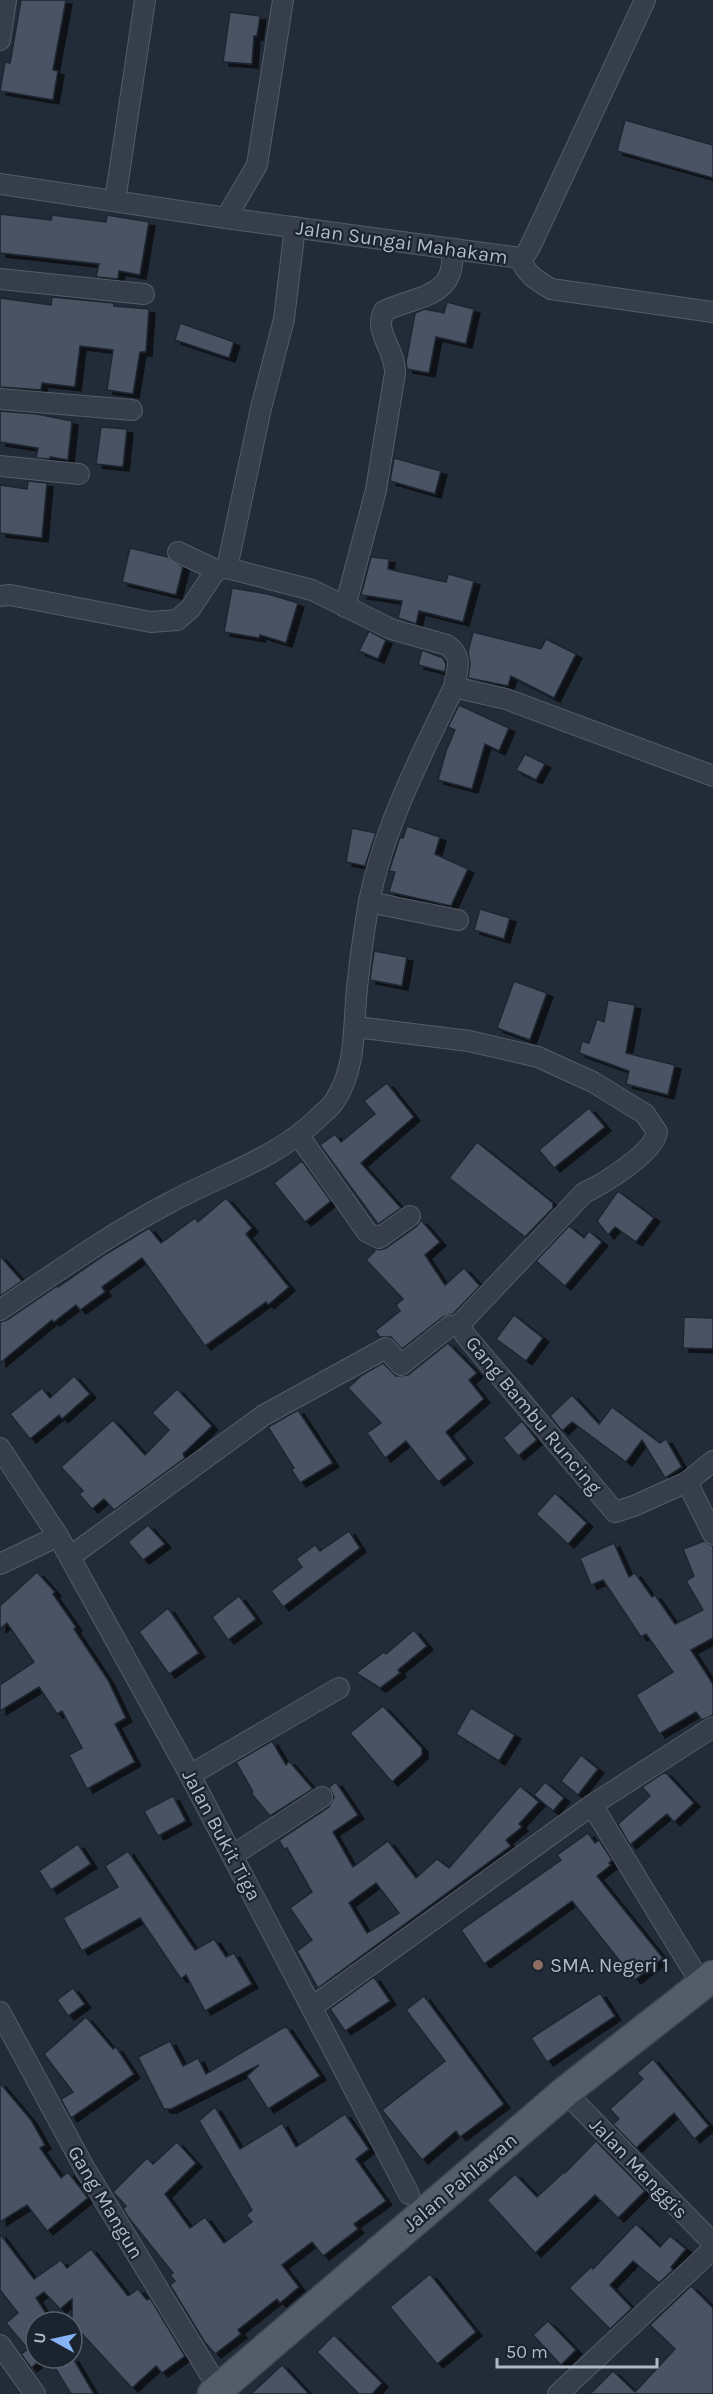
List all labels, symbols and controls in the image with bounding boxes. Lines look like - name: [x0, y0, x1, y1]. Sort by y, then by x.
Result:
- street label: Jalan Sungai Mahakam: [294, 216, 509, 269]
- street label: Gang Bambu Runcing: [461, 1332, 606, 1499]
- street label: Jalan Bukit Tiga: [177, 1766, 266, 1905]
- place label: SMA. Negeri 1: [550, 1954, 669, 1977]
- marker: SMA. Negeri 1: [531, 1958, 545, 1972]
- street label: Jalan Manggis: [585, 2113, 693, 2224]
- street label: Jalan Pahlawan: [399, 2128, 522, 2236]
- street label: Gang Mangun: [63, 2142, 148, 2263]
- north arrow: [24, 2310, 84, 2370]
- text: U: [29, 2331, 50, 2345]
- scale bar: [497, 2331, 658, 2369]
- text: 50 m: [506, 2341, 548, 2363]

